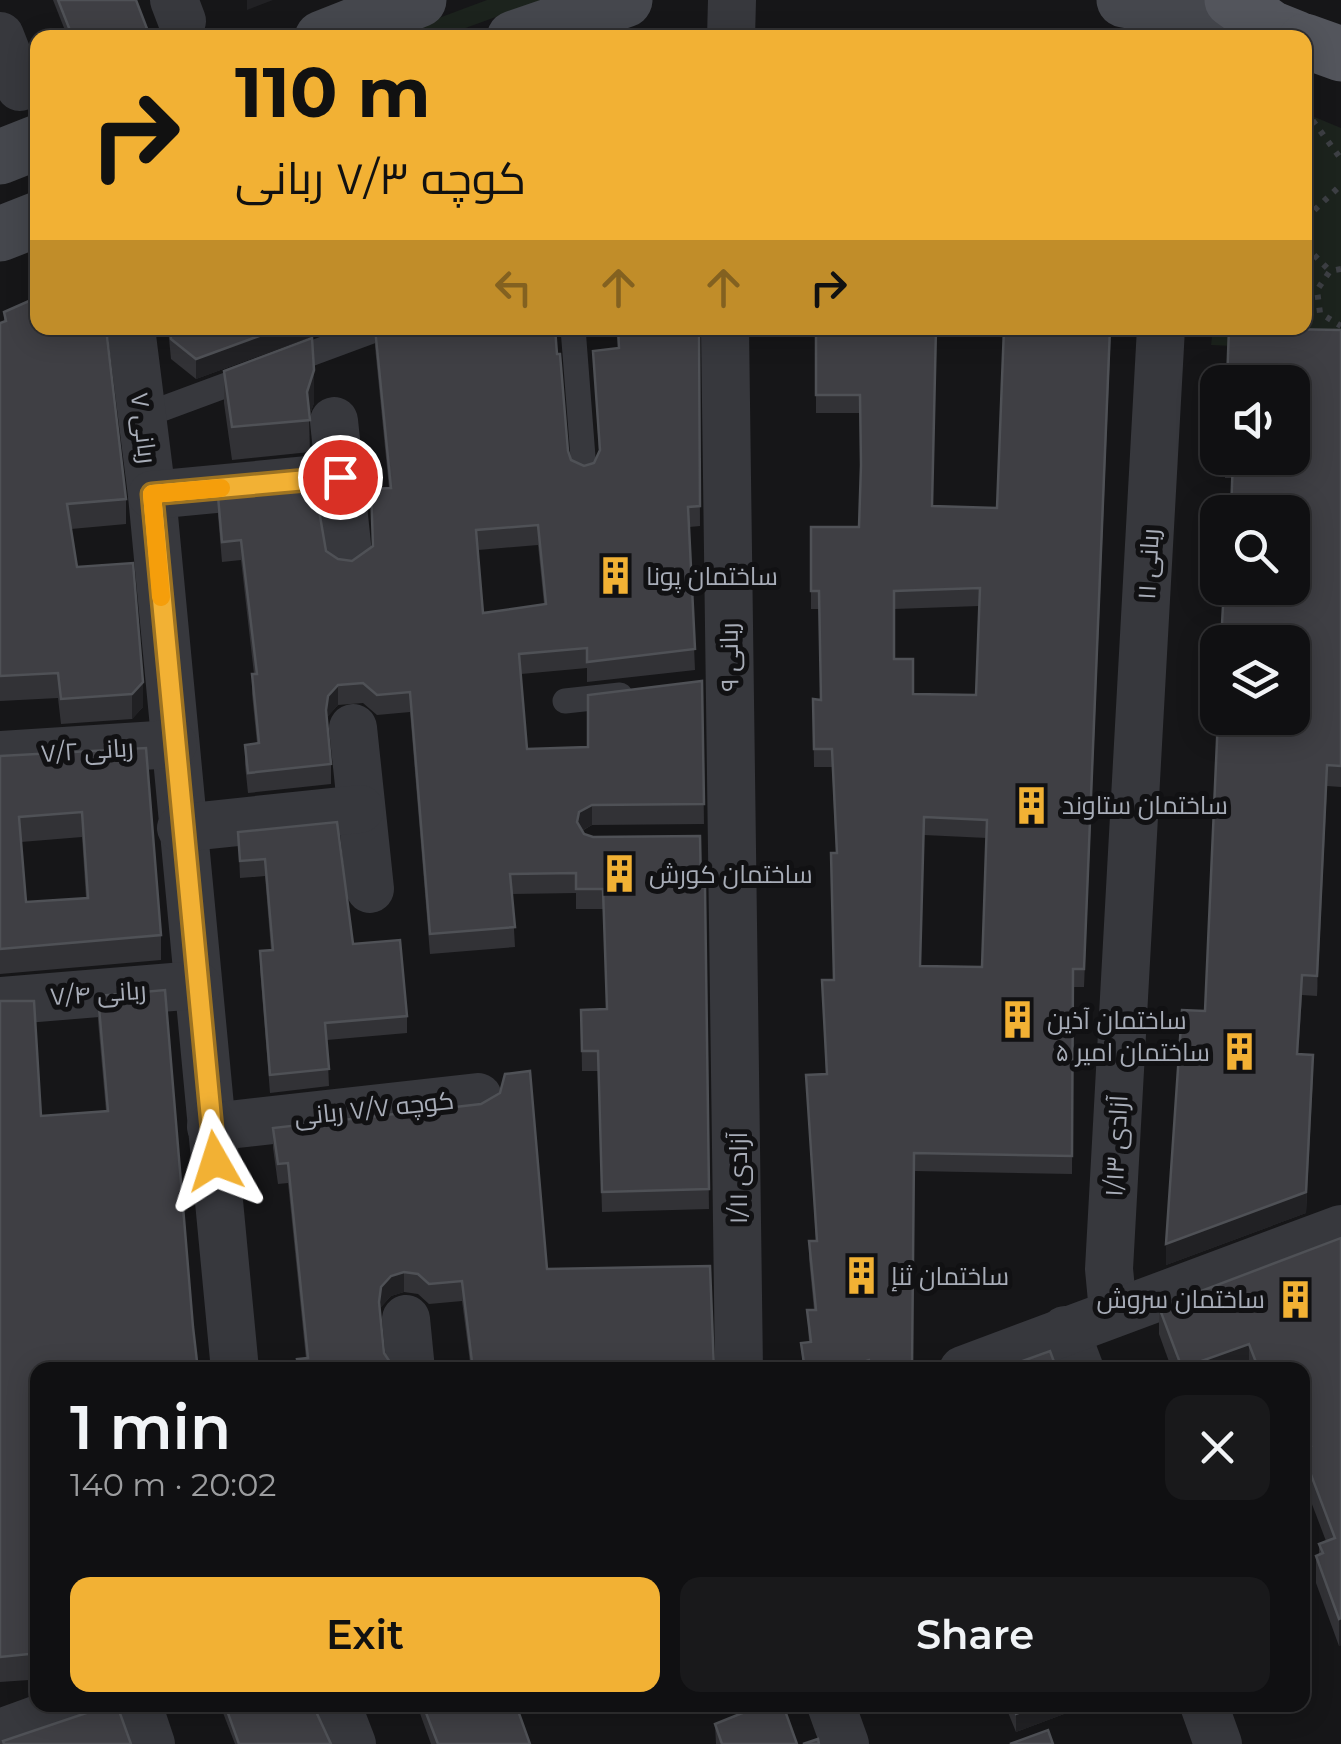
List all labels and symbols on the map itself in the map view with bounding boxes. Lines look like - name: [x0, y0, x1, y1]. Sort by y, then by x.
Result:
- street label: ربانی ۷: [125, 391, 163, 465]
- pin: [298, 435, 383, 520]
- street label: ربانی ۱۱: [1131, 528, 1165, 600]
- building icon: ساختمان پونا: [595, 555, 637, 597]
- place label: ساختمان پونا: [646, 561, 778, 593]
- street label: ربانی ۹: [713, 622, 745, 692]
- street label: ربانی ۷/۲: [40, 732, 134, 768]
- building icon: ساختمان ستاوند: [1011, 784, 1053, 826]
- place label: ساختمان ستاوند: [1062, 790, 1228, 820]
- building icon: ساختمان کورش: [598, 853, 640, 895]
- place label: ساختمان کورش: [649, 859, 813, 889]
- street label: ربانی ۷/۴: [49, 975, 147, 1011]
- building icon: ساختمان آذین: [996, 999, 1038, 1041]
- place label: ساختمان آذین: [1047, 1005, 1187, 1035]
- building icon: ساختمان امیر ۵: [1219, 1031, 1261, 1073]
- place label: ساختمان امیر ۵: [1055, 1037, 1210, 1067]
- street label: کوچه ۷/۷ ربانی: [293, 1085, 456, 1133]
- street label: آزادی ۱/۱۳: [1098, 1094, 1134, 1198]
- position arrow: [163, 1109, 267, 1213]
- street label: آزادی ۱/۱۱: [723, 1131, 753, 1224]
- building icon: ساختمان ثنإ: [840, 1255, 882, 1297]
- place label: ساختمان ثنإ: [891, 1261, 1009, 1292]
- building icon: ساختمان سروش: [1274, 1278, 1316, 1320]
- place label: ساختمان سروش: [1097, 1284, 1265, 1314]

